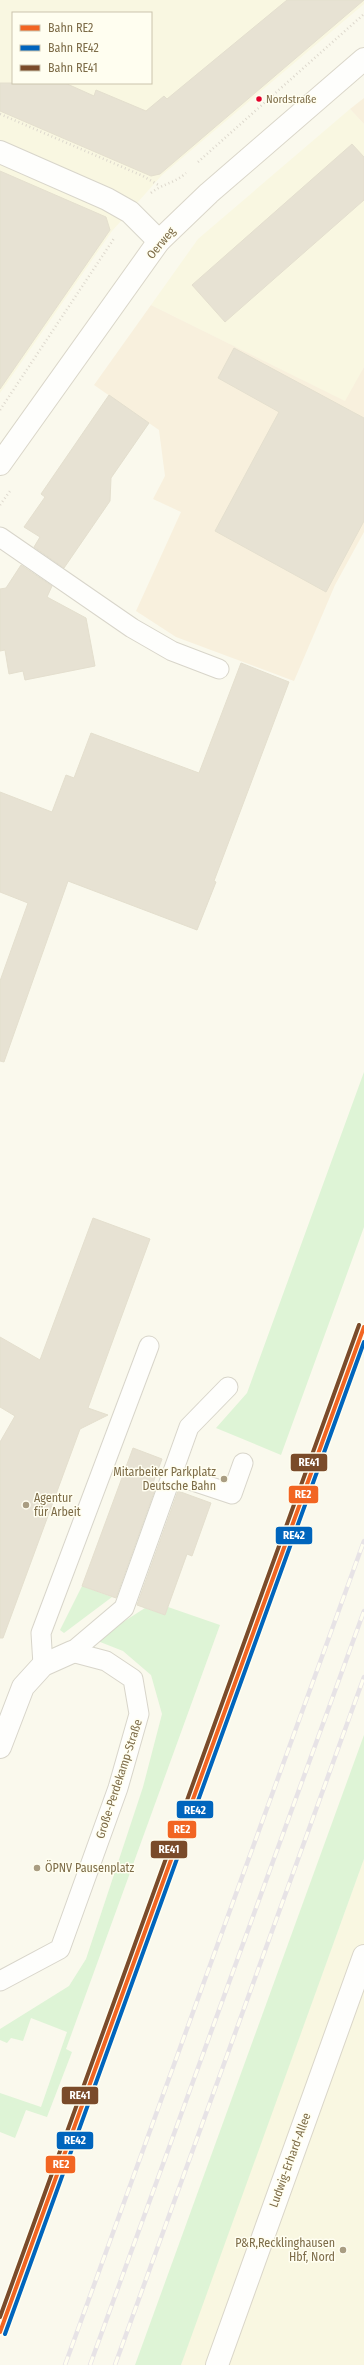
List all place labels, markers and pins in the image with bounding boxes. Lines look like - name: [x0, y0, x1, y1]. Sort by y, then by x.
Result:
- place label: Nordstraße: [266, 93, 316, 106]
- marker: Nordstraße: [254, 94, 264, 104]
- place label: Mitarbeiter Parkplatz Deutsche Bahn: [113, 1465, 216, 1493]
- marker: Mitarbeiter Parkplatz Deutsche Bahn: [219, 1474, 229, 1484]
- place label: Agentur für Arbeit: [34, 1491, 81, 1519]
- marker: Agentur für Arbeit: [21, 1500, 31, 1510]
- place label: ÖPNV Pausenplatz: [45, 1859, 135, 1875]
- marker: ÖPNV Pausenplatz: [32, 1863, 42, 1873]
- place label: P&R,Recklinghausen Hbf, Nord: [235, 2236, 335, 2264]
- marker: P&R,Recklinghausen Hbf, Nord: [338, 2245, 348, 2255]

